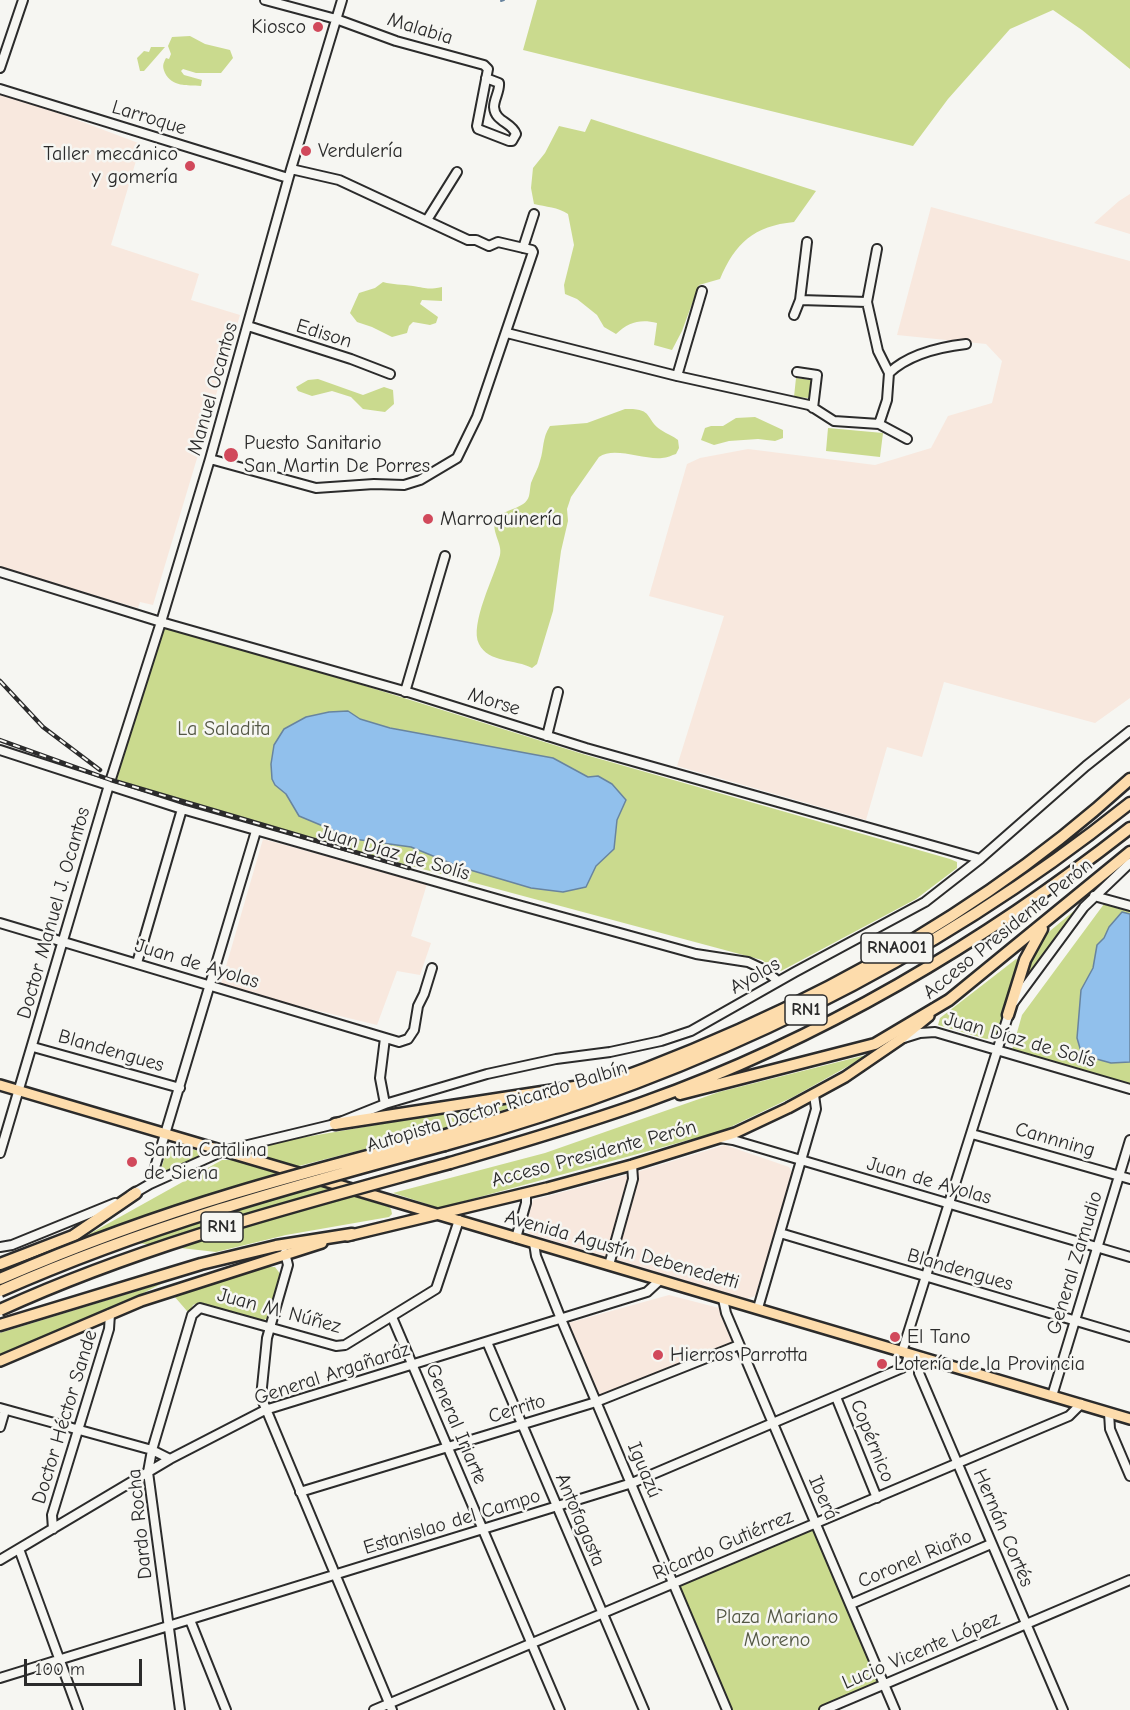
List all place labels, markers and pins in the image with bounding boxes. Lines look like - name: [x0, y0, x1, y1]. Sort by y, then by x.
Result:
- place label: Kiosco: [251, 15, 306, 39]
- marker: Kiosco: [311, 20, 325, 34]
- place label: Verdulería: [318, 139, 403, 163]
- place label: Taller mecánico y gomería: [43, 142, 178, 189]
- marker: Verdulería: [299, 144, 313, 158]
- marker: Taller mecánico y gomería: [183, 159, 197, 173]
- place label: Puesto Sanitario San Martin De Porres: [244, 431, 430, 478]
- marker: Puesto Sanitario San Martin De Porres: [222, 446, 240, 464]
- place label: Marroquinería: [440, 507, 562, 531]
- marker: Marroquinería: [421, 512, 435, 526]
- place label: Santa Catalina de Siena: [144, 1138, 267, 1185]
- marker: Santa Catalina de Siena: [125, 1155, 139, 1169]
- place label: El Tano: [907, 1325, 971, 1349]
- marker: El Tano: [888, 1330, 902, 1344]
- place label: Hierros Parrotta: [670, 1343, 808, 1367]
- marker: Hierros Parrotta: [651, 1348, 665, 1362]
- place label: Lotería de la Provincia: [894, 1352, 1085, 1376]
- marker: Lotería de la Provincia: [875, 1357, 889, 1371]

